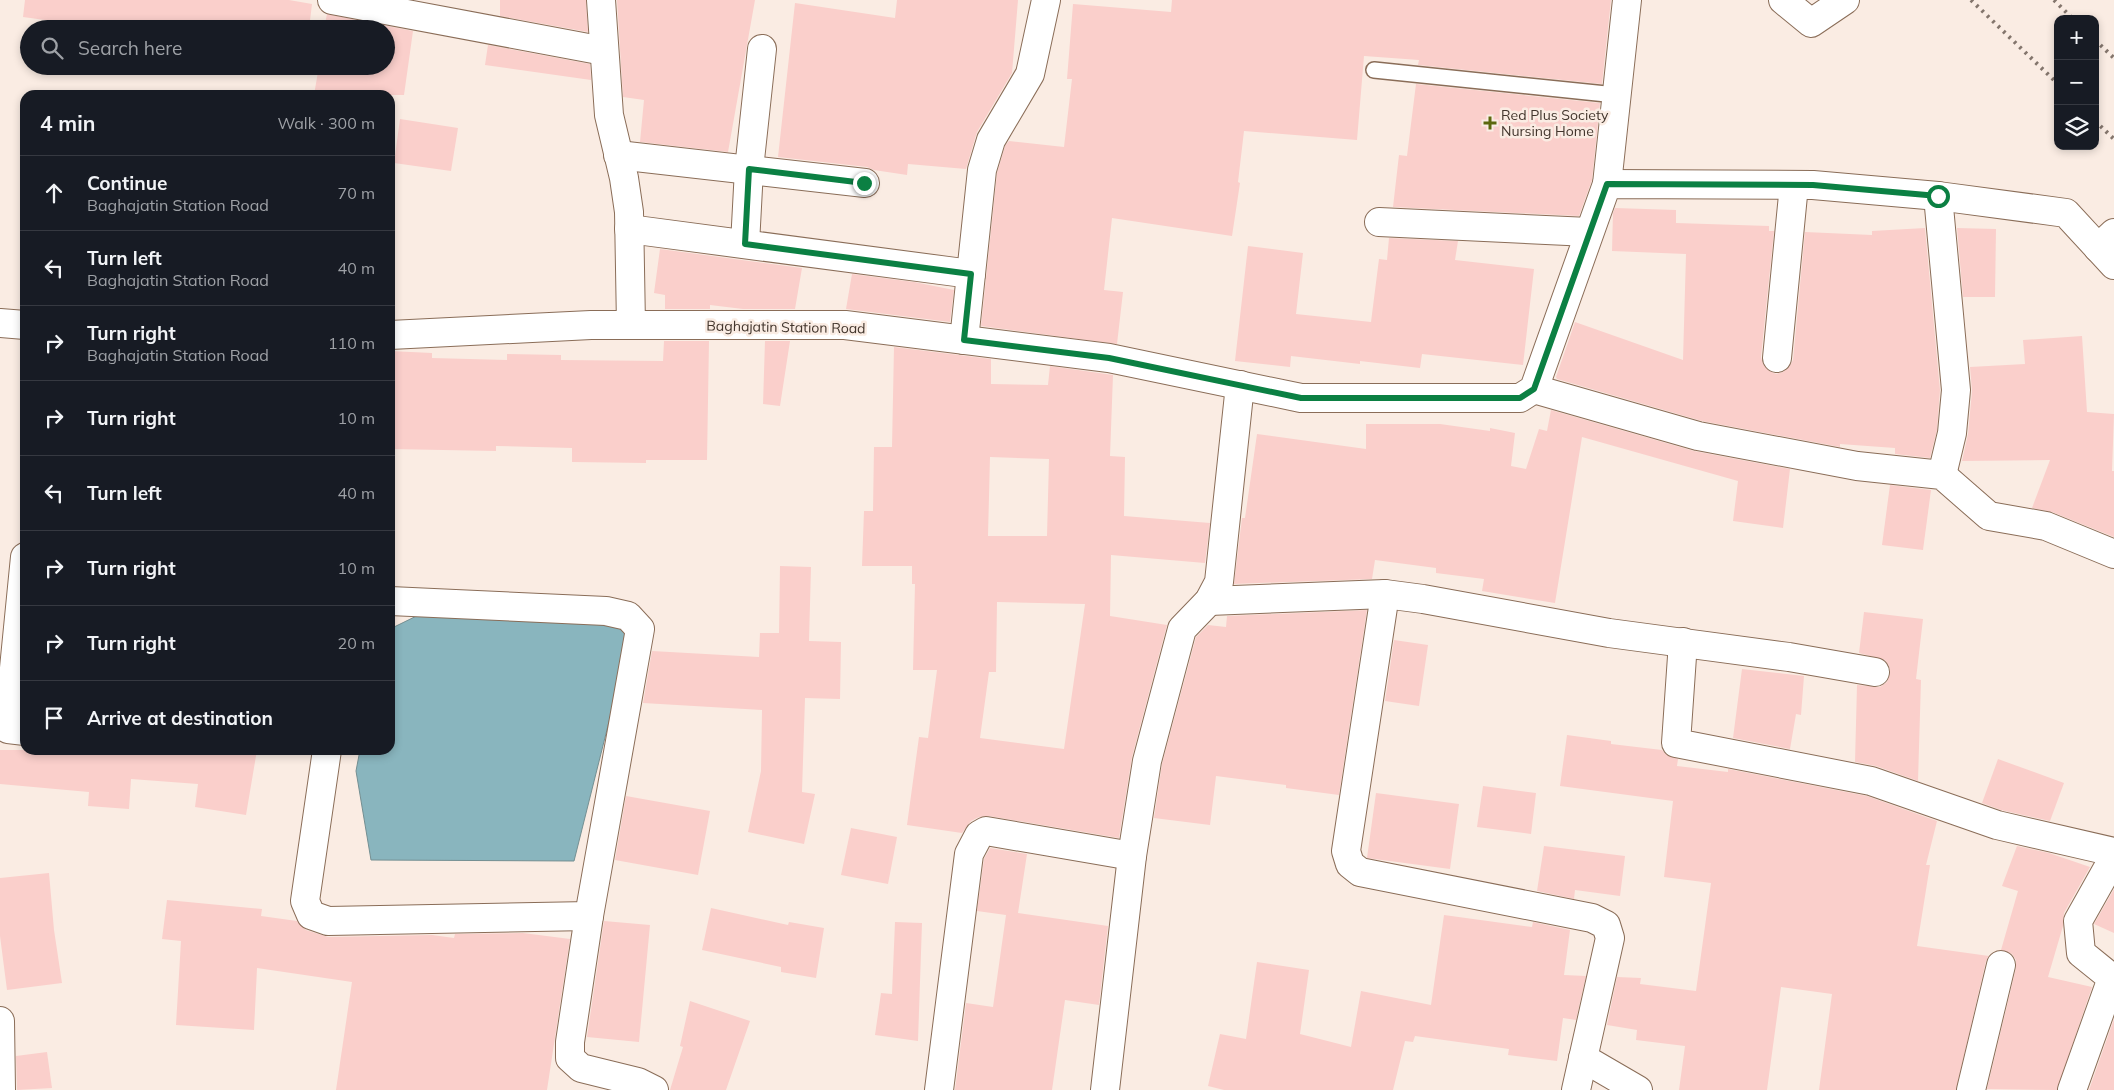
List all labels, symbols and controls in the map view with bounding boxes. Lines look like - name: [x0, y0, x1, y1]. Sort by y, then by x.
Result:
- map controls: [2054, 15, 2099, 150]
- button: +: [2054, 15, 2099, 60]
- search box: [20, 20, 395, 75]
- icon: search: [38, 34, 66, 62]
- text: Search here: [78, 36, 182, 60]
- button: −: [2054, 60, 2099, 105]
- button: layers: [2054, 105, 2099, 150]
- place label: Red Plus Society Nursing Home: [1501, 106, 1609, 140]
- text: 4 min: [40, 110, 95, 136]
- text: Walk · 300 m: [277, 113, 375, 133]
- marker: Red Plus Society Nursing Home: [1483, 116, 1497, 130]
- text: Continue: [87, 171, 167, 195]
- route end: [853, 172, 876, 195]
- icon: ahead: [40, 179, 68, 207]
- text: 70 m: [338, 183, 375, 203]
- route start: [1927, 185, 1950, 208]
- text: Baghajatin Station Road: [87, 195, 269, 215]
- text: Turn left: [87, 246, 162, 270]
- icon: left: [40, 254, 68, 282]
- text: 40 m: [338, 258, 375, 278]
- text: Baghajatin Station Road: [87, 270, 269, 290]
- street label: Baghajatin Station Road: [706, 317, 866, 337]
- text: Turn right: [87, 321, 176, 345]
- icon: right: [40, 329, 68, 357]
- text: 110 m: [328, 333, 375, 353]
- text: Baghajatin Station Road: [87, 345, 269, 365]
- icon: right: [40, 404, 68, 432]
- text: Turn right: [87, 406, 176, 430]
- text: 10 m: [338, 408, 375, 428]
- icon: left: [40, 479, 68, 507]
- text: Turn left: [87, 481, 162, 505]
- text: 40 m: [338, 483, 375, 503]
- icon: right: [40, 554, 68, 582]
- text: Turn right: [87, 556, 176, 580]
- text: 10 m: [338, 558, 375, 578]
- icon: right: [40, 629, 68, 657]
- text: Turn right: [87, 631, 176, 655]
- text: 20 m: [338, 633, 375, 653]
- icon: arrive: [40, 704, 68, 732]
- text: Arrive at destination: [87, 706, 273, 730]

